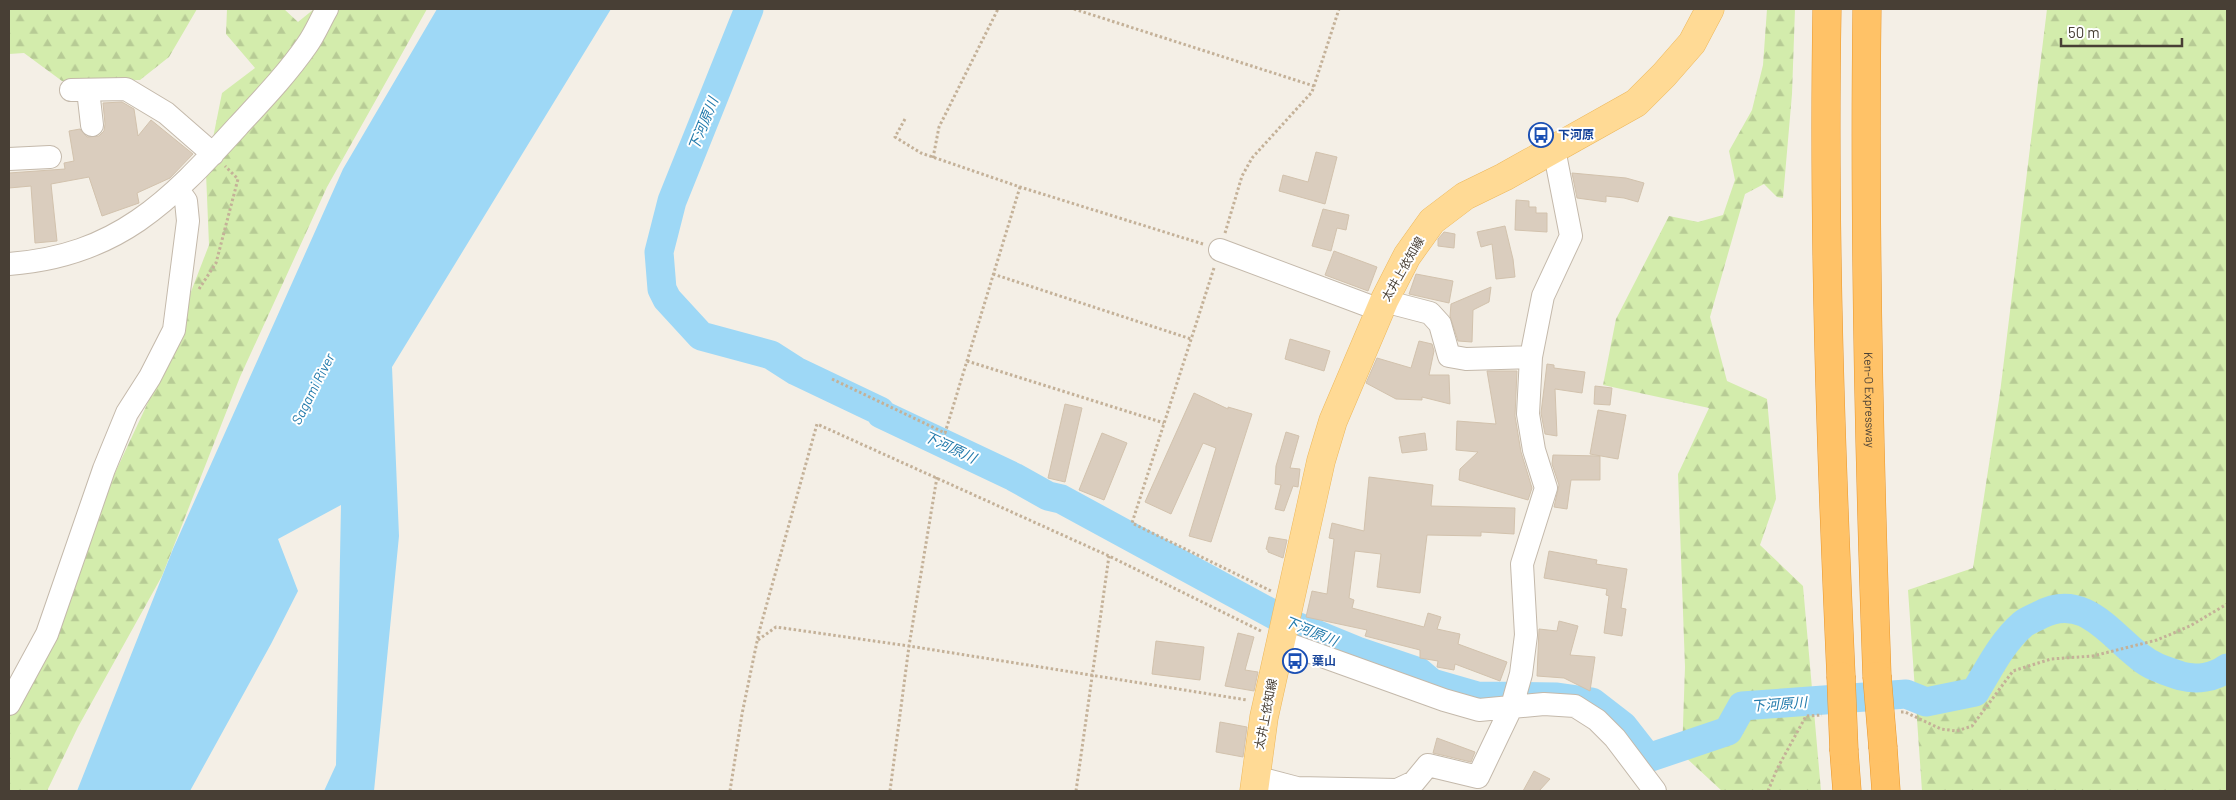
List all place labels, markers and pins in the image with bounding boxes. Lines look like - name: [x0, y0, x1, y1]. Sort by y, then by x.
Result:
- bus stop icon: 下河原: [1528, 122, 1554, 148]
- place label: 下河原: [1558, 127, 1594, 141]
- bus stop icon: 葉山: [1282, 648, 1308, 674]
- place label: 葉山: [1312, 653, 1336, 667]

